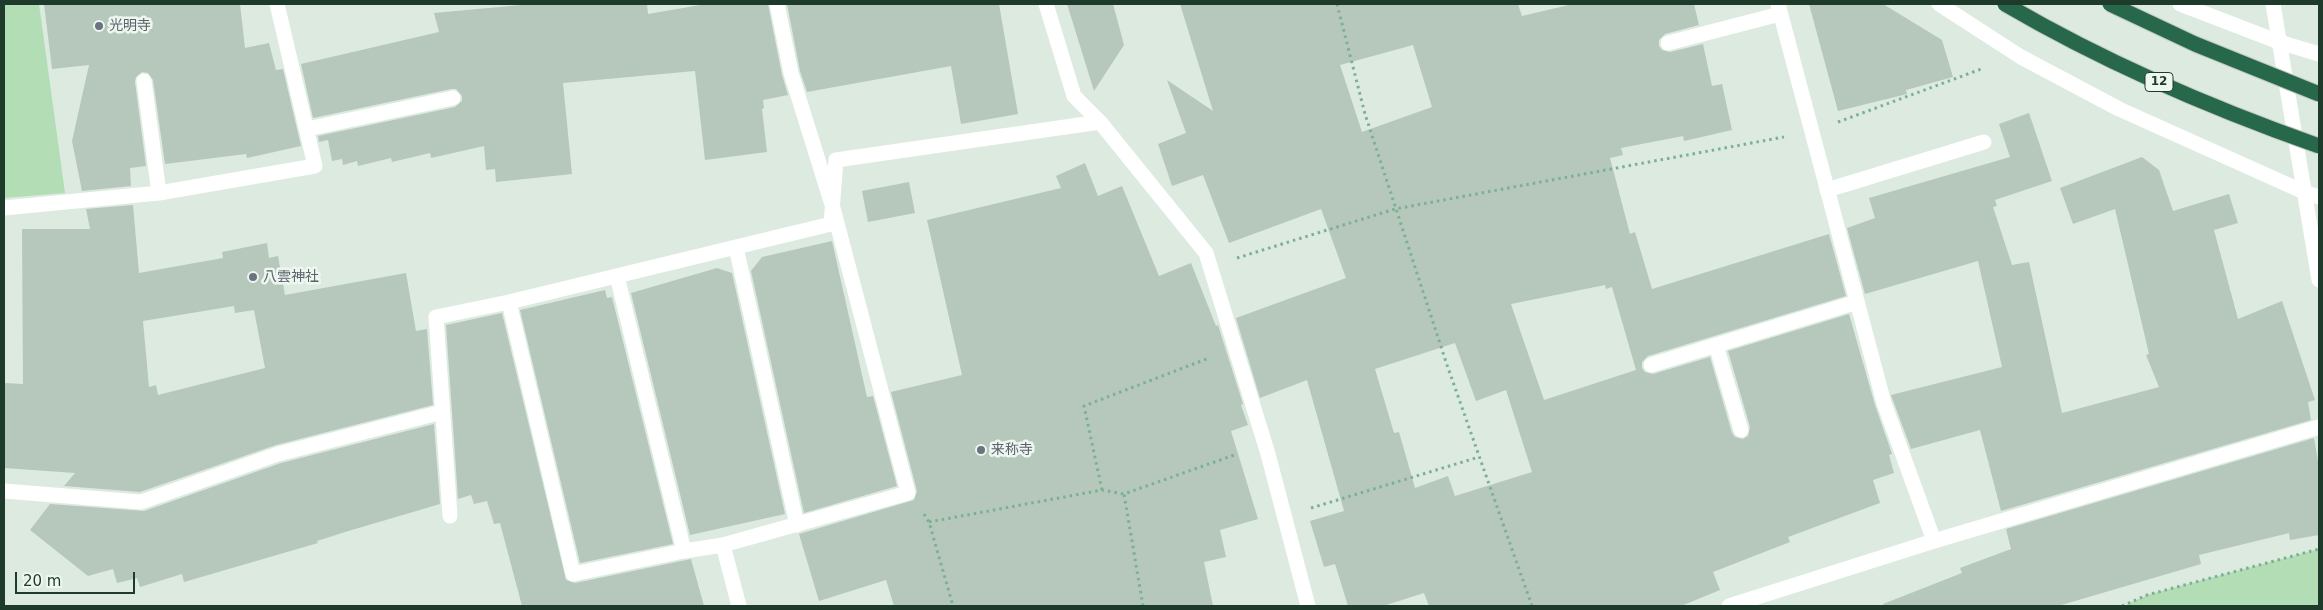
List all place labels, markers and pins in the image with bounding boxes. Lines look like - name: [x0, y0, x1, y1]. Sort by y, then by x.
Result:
- place label: 光明寺: [109, 18, 151, 34]
- marker: 光明寺: [93, 20, 105, 32]
- place label: 八雲神社: [263, 269, 319, 285]
- marker: 八雲神社: [247, 271, 259, 283]
- place label: 来称寺: [991, 442, 1033, 458]
- marker: 来称寺: [975, 444, 987, 456]

